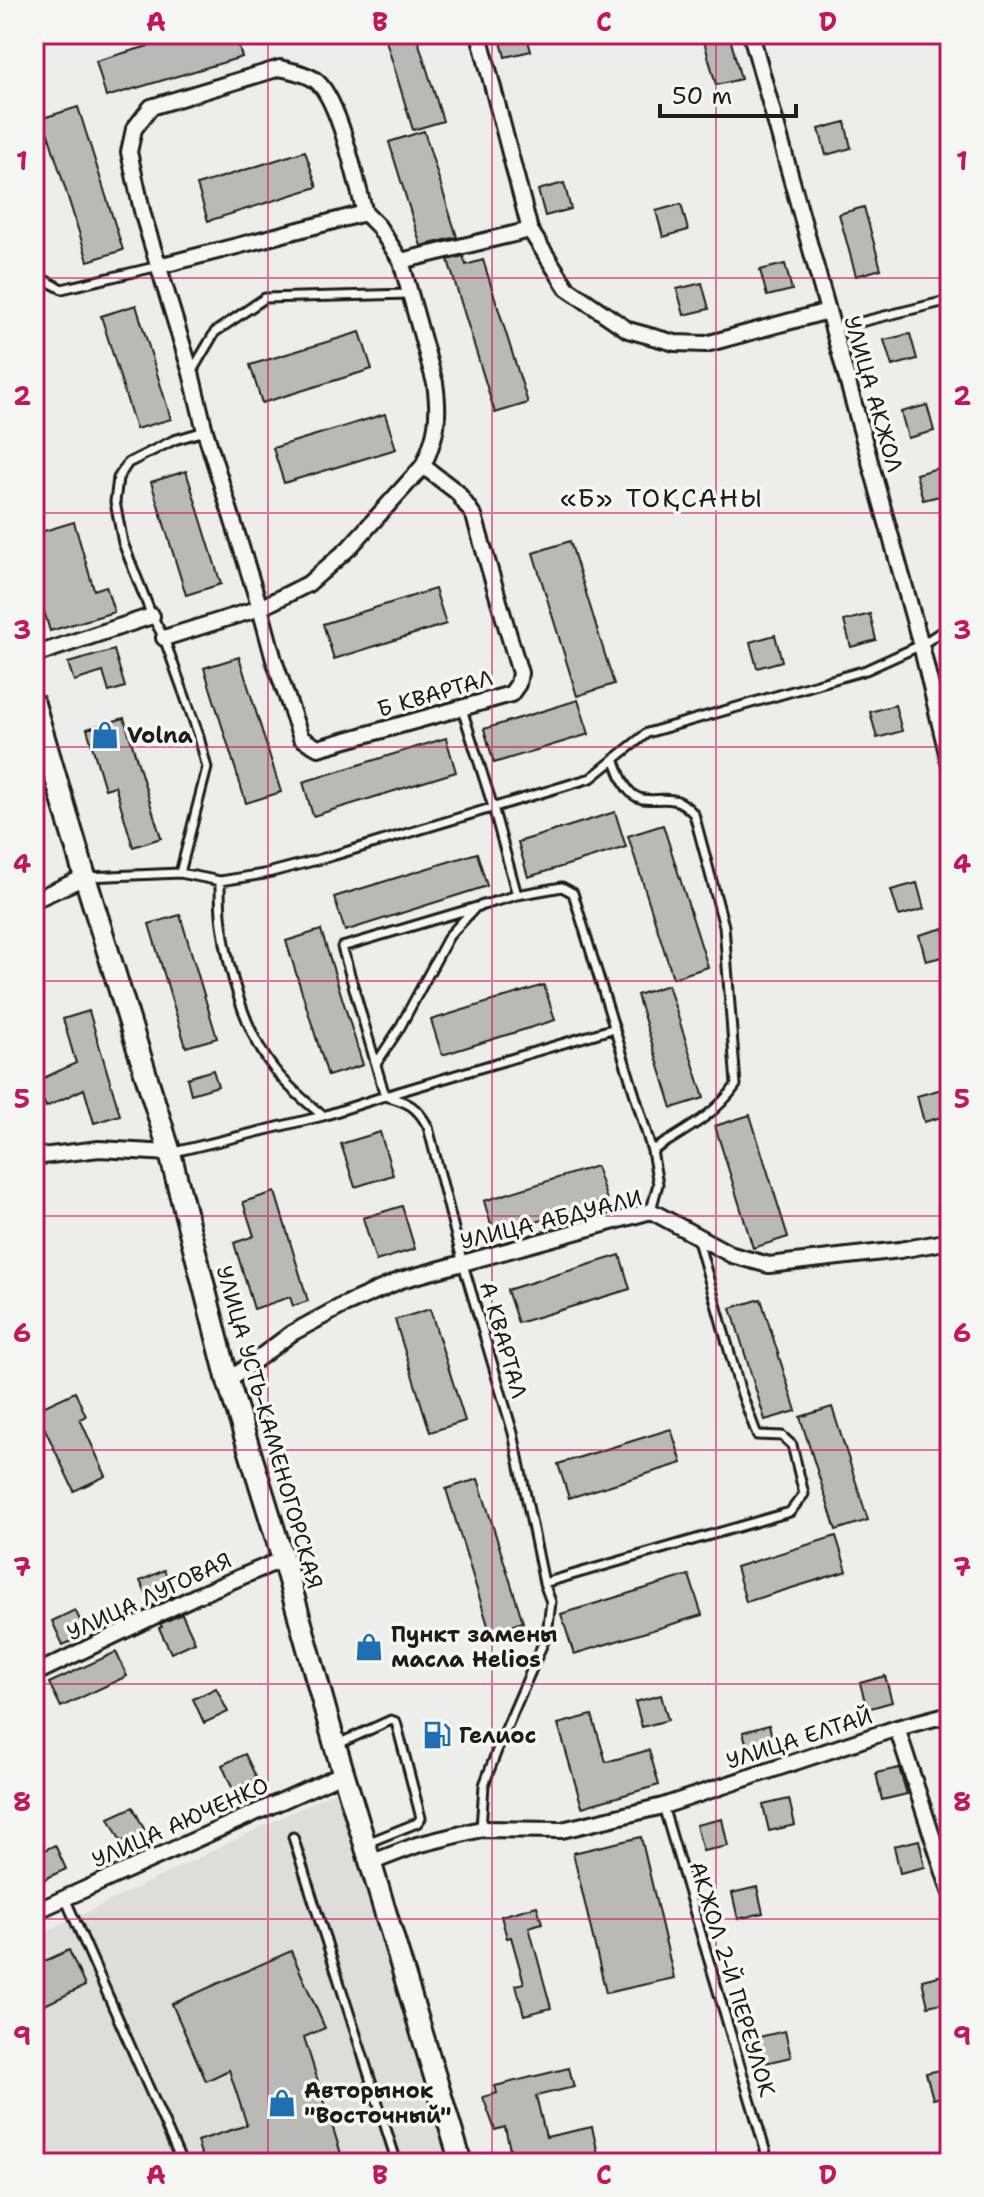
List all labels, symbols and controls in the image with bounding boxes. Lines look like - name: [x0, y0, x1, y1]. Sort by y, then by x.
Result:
- text: A: [146, 4, 166, 39]
- text: B: [372, 4, 388, 39]
- text: C: [596, 4, 612, 39]
- text: D: [819, 4, 837, 39]
- scale bar: [660, 68, 796, 118]
- text: 50 m: [672, 80, 732, 112]
- text: 1: [16, 143, 28, 178]
- text: 1: [956, 143, 968, 178]
- street label: УЛИЦА АКЖОЛ: [837, 312, 910, 476]
- text: 2: [13, 378, 31, 413]
- text: 2: [953, 378, 971, 413]
- district label: «Б» ТОҚСАНЫ: [560, 480, 764, 515]
- text: 3: [13, 612, 31, 647]
- text: 3: [953, 612, 971, 647]
- street label: Б КВАРТАЛ: [374, 663, 496, 724]
- shop icon: Volna: [90, 720, 120, 750]
- place label: Volna: [127, 721, 193, 750]
- text: 4: [13, 846, 31, 881]
- text: 4: [953, 846, 971, 881]
- text: 5: [14, 1081, 30, 1116]
- text: 5: [954, 1081, 970, 1116]
- street label: УЛИЦА АБДУАЛИ: [457, 1183, 645, 1256]
- street label: УЛИЦА УСТЬ-КАМЕНОГОРСКАЯ: [209, 1262, 330, 1592]
- street label: А КВАРТАЛ: [473, 1278, 534, 1402]
- text: 6: [13, 1315, 31, 1350]
- text: 6: [953, 1315, 971, 1350]
- street label: УЛИЦА ЛУГОВАЯ: [62, 1546, 236, 1647]
- text: 7: [13, 1549, 31, 1584]
- text: 7: [953, 1549, 971, 1584]
- place label: Пункт замены масла Helios: [391, 1620, 558, 1674]
- shop icon: Пункт замены масла Helios: [354, 1632, 384, 1662]
- street label: УЛИЦА ЕЛТАЙ: [722, 1701, 876, 1776]
- fuel station icon: Гелиос: [422, 1720, 452, 1750]
- place label: Гелиос: [459, 1721, 537, 1750]
- street label: УЛИЦА АЮЧЕНКО: [87, 1770, 273, 1874]
- text: 8: [13, 1784, 31, 1819]
- text: 8: [953, 1784, 971, 1819]
- street label: АКЖОЛ 2-Й ПЕРЕУЛОК: [683, 1858, 782, 2100]
- text: 9: [13, 2018, 31, 2053]
- text: 9: [953, 2018, 971, 2053]
- place label: Авторынок "Восточный": [304, 2076, 452, 2130]
- shop icon: Авторынок "Восточный": [267, 2088, 297, 2118]
- text: A: [146, 2157, 166, 2192]
- text: B: [372, 2157, 388, 2192]
- text: C: [596, 2157, 612, 2192]
- text: D: [819, 2157, 837, 2192]

